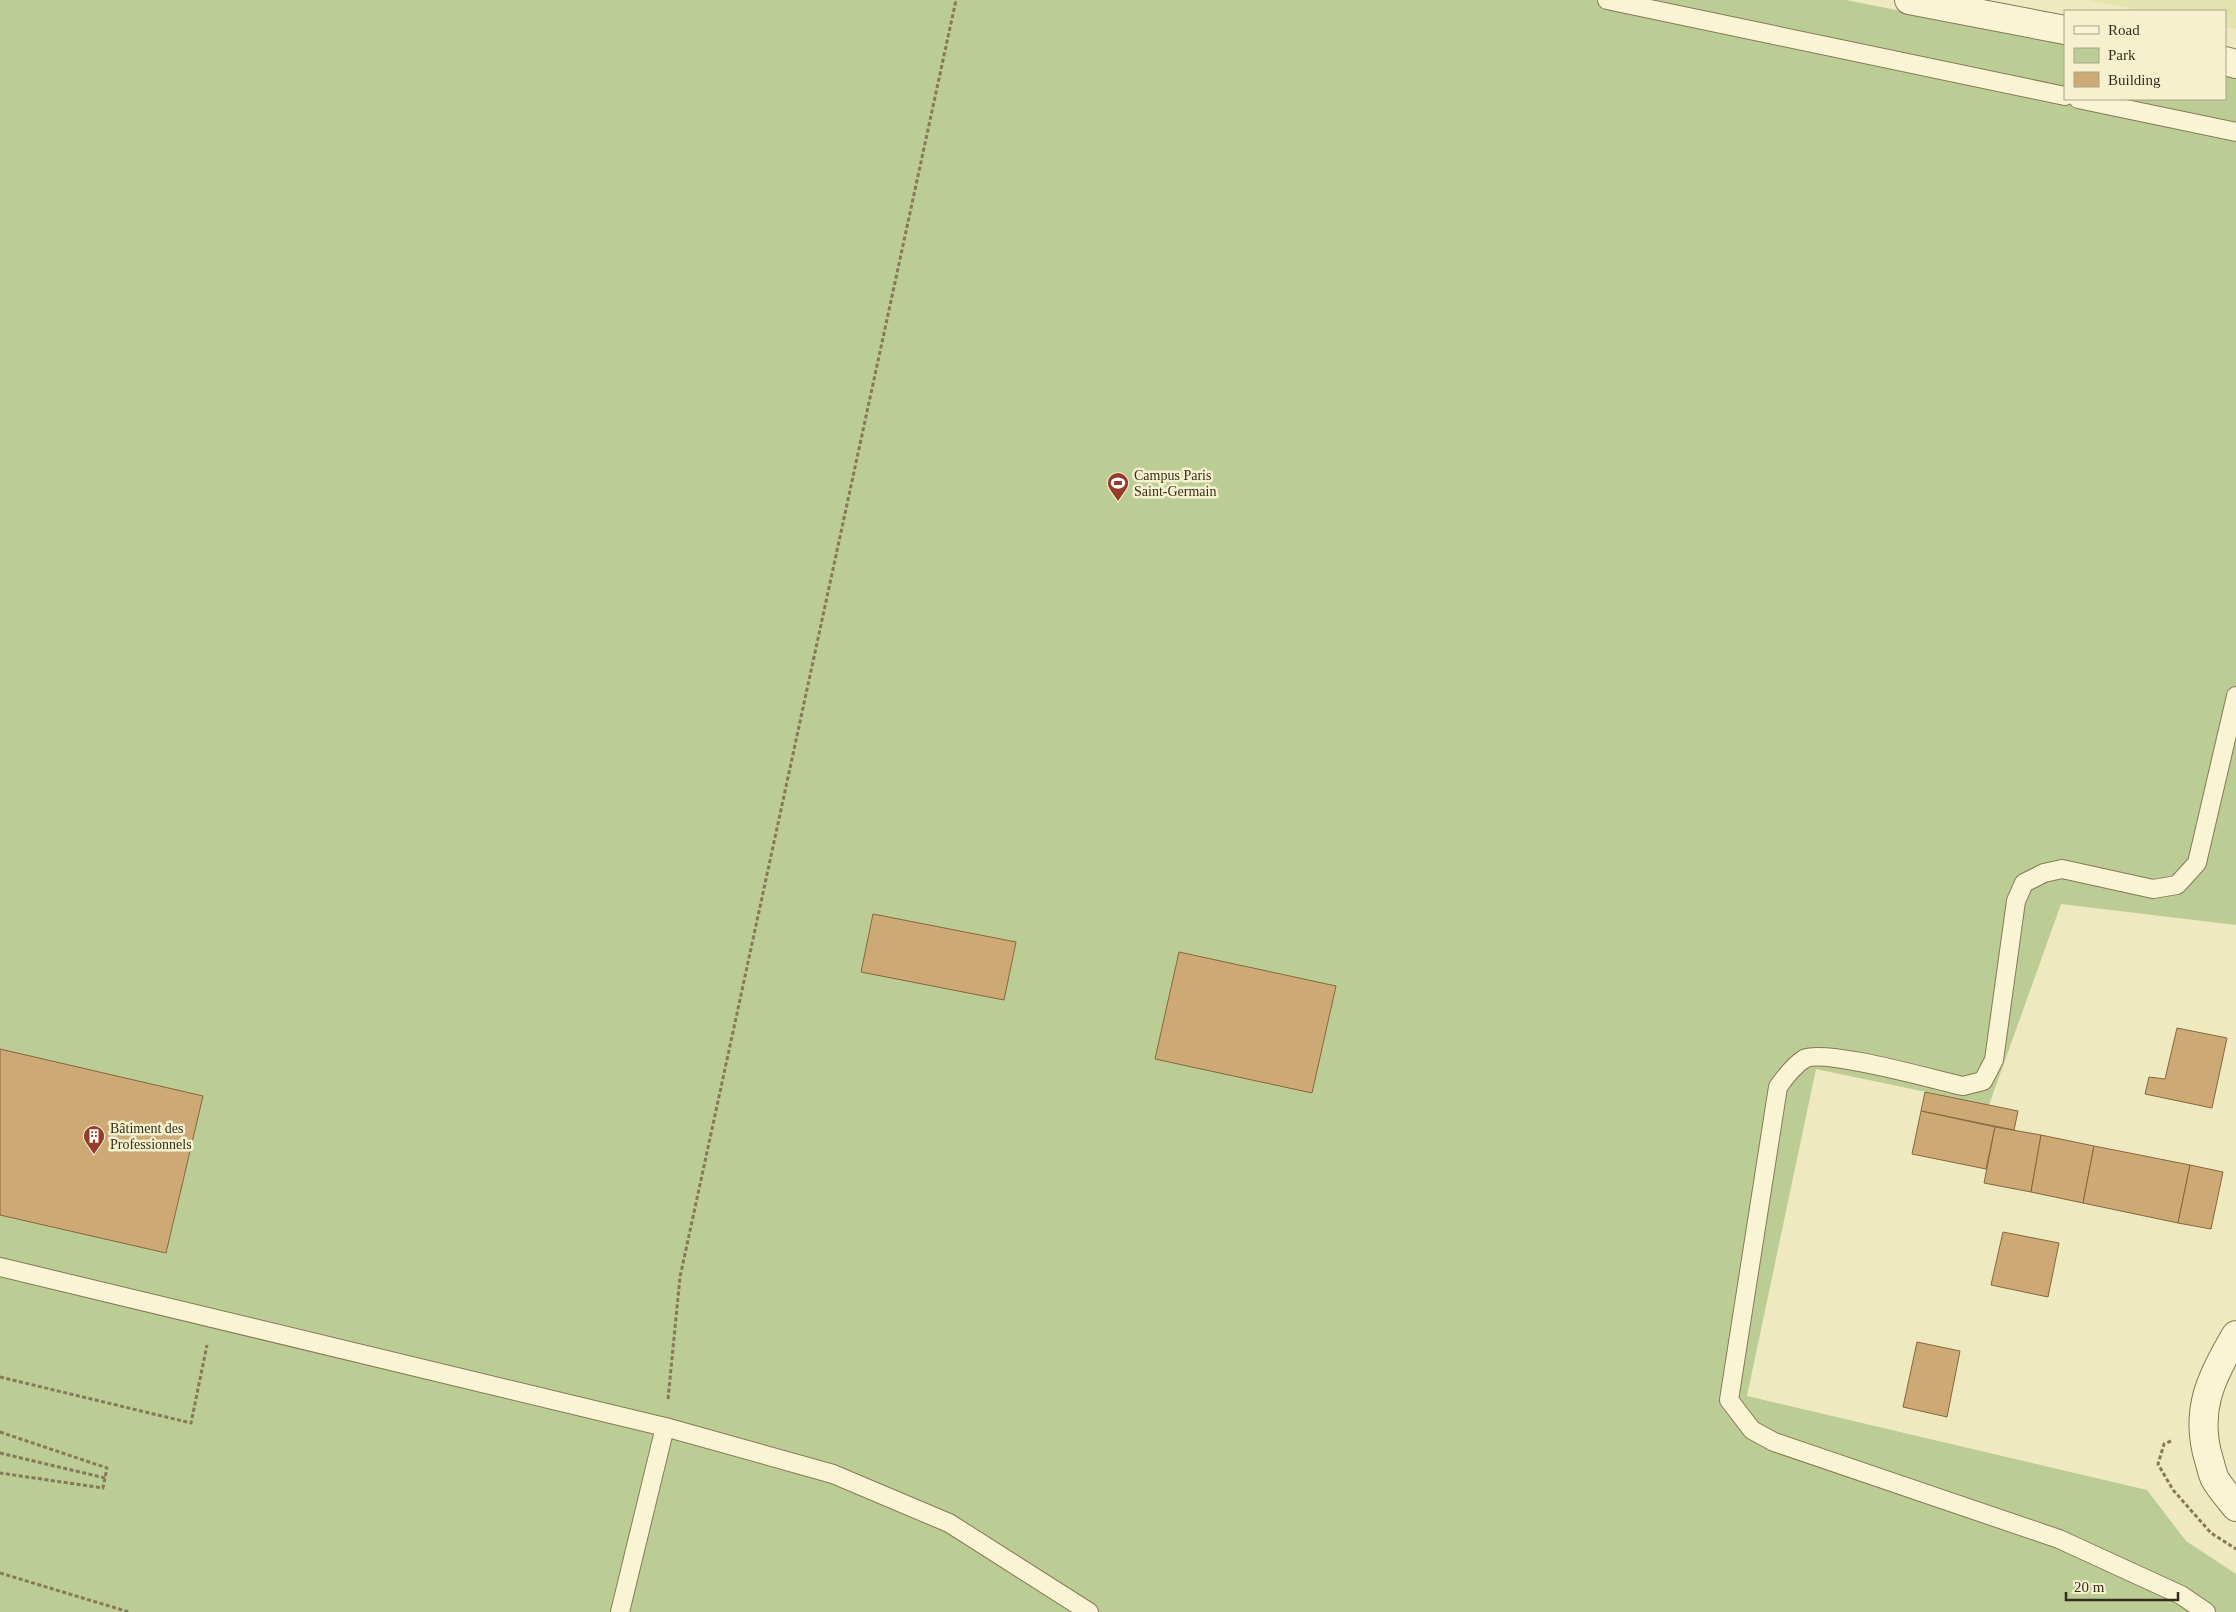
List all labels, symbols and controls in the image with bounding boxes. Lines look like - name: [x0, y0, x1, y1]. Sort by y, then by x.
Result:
- legend: [2064, 10, 2226, 100]
- text: Road: [2108, 22, 2140, 38]
- text: Park: [2108, 47, 2136, 63]
- text: Building: [2108, 72, 2161, 88]
- place label: Campus Paris Saint-Germain: [1134, 468, 1216, 499]
- sports icon: Campus Paris Saint-Germain: [1106, 471, 1130, 502]
- place label: Bâtiment des Professionnels: [110, 1121, 192, 1152]
- building icon: Bâtiment des Professionnels: [82, 1124, 106, 1155]
- scale bar: [2066, 1570, 2178, 1602]
- text: 20 m: [2074, 1579, 2105, 1595]

